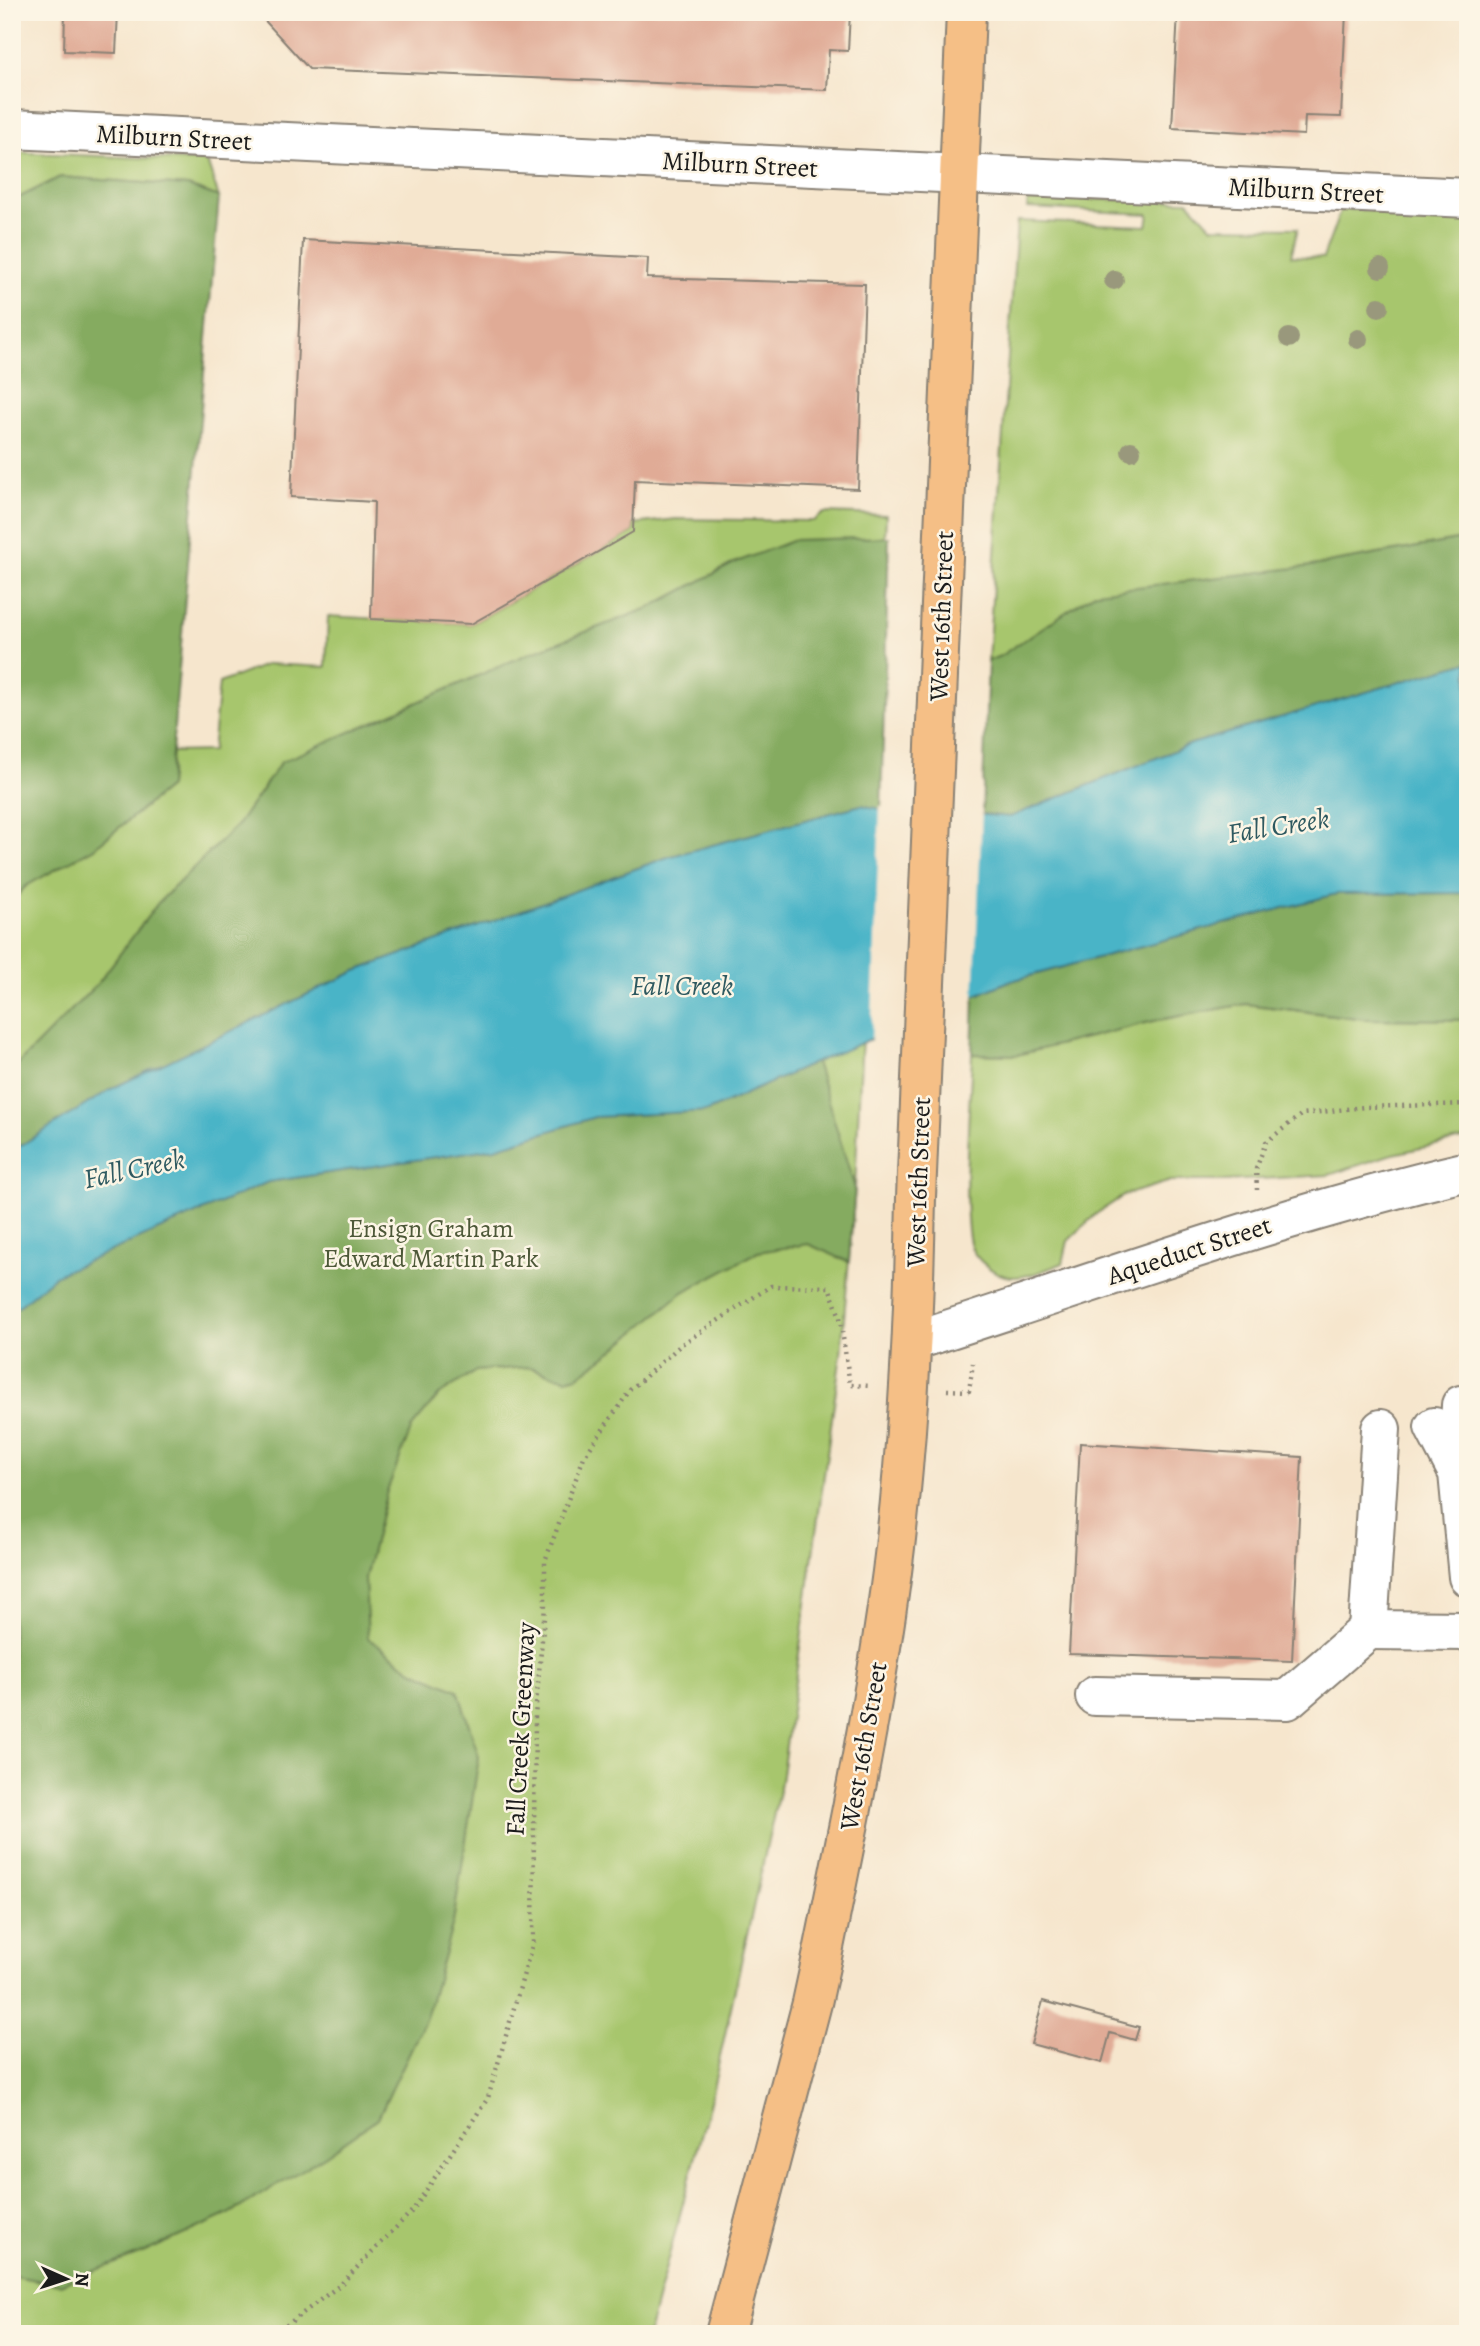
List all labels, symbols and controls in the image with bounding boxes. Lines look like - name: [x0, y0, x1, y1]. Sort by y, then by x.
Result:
- street label: Milburn Street: [95, 116, 253, 159]
- street label: Milburn Street: [661, 143, 819, 186]
- street label: Milburn Street: [1227, 169, 1385, 212]
- street label: West 16th Street: [921, 530, 962, 703]
- water label: Fall Creek: [1225, 799, 1332, 853]
- water label: Fall Creek: [631, 967, 733, 1005]
- street label: West 16th Street: [898, 1096, 939, 1269]
- water label: Fall Creek: [80, 1140, 188, 1198]
- street label: Aqueduct Street: [1102, 1207, 1276, 1294]
- park label: Ensign Graham Edward Martin Park: [323, 1211, 539, 1276]
- street label: Fall Creek Greenway: [497, 1621, 544, 1837]
- street label: West 16th Street: [831, 1659, 896, 1834]
- north arrow: [32, 2244, 102, 2314]
- text: N: [69, 2272, 95, 2288]

